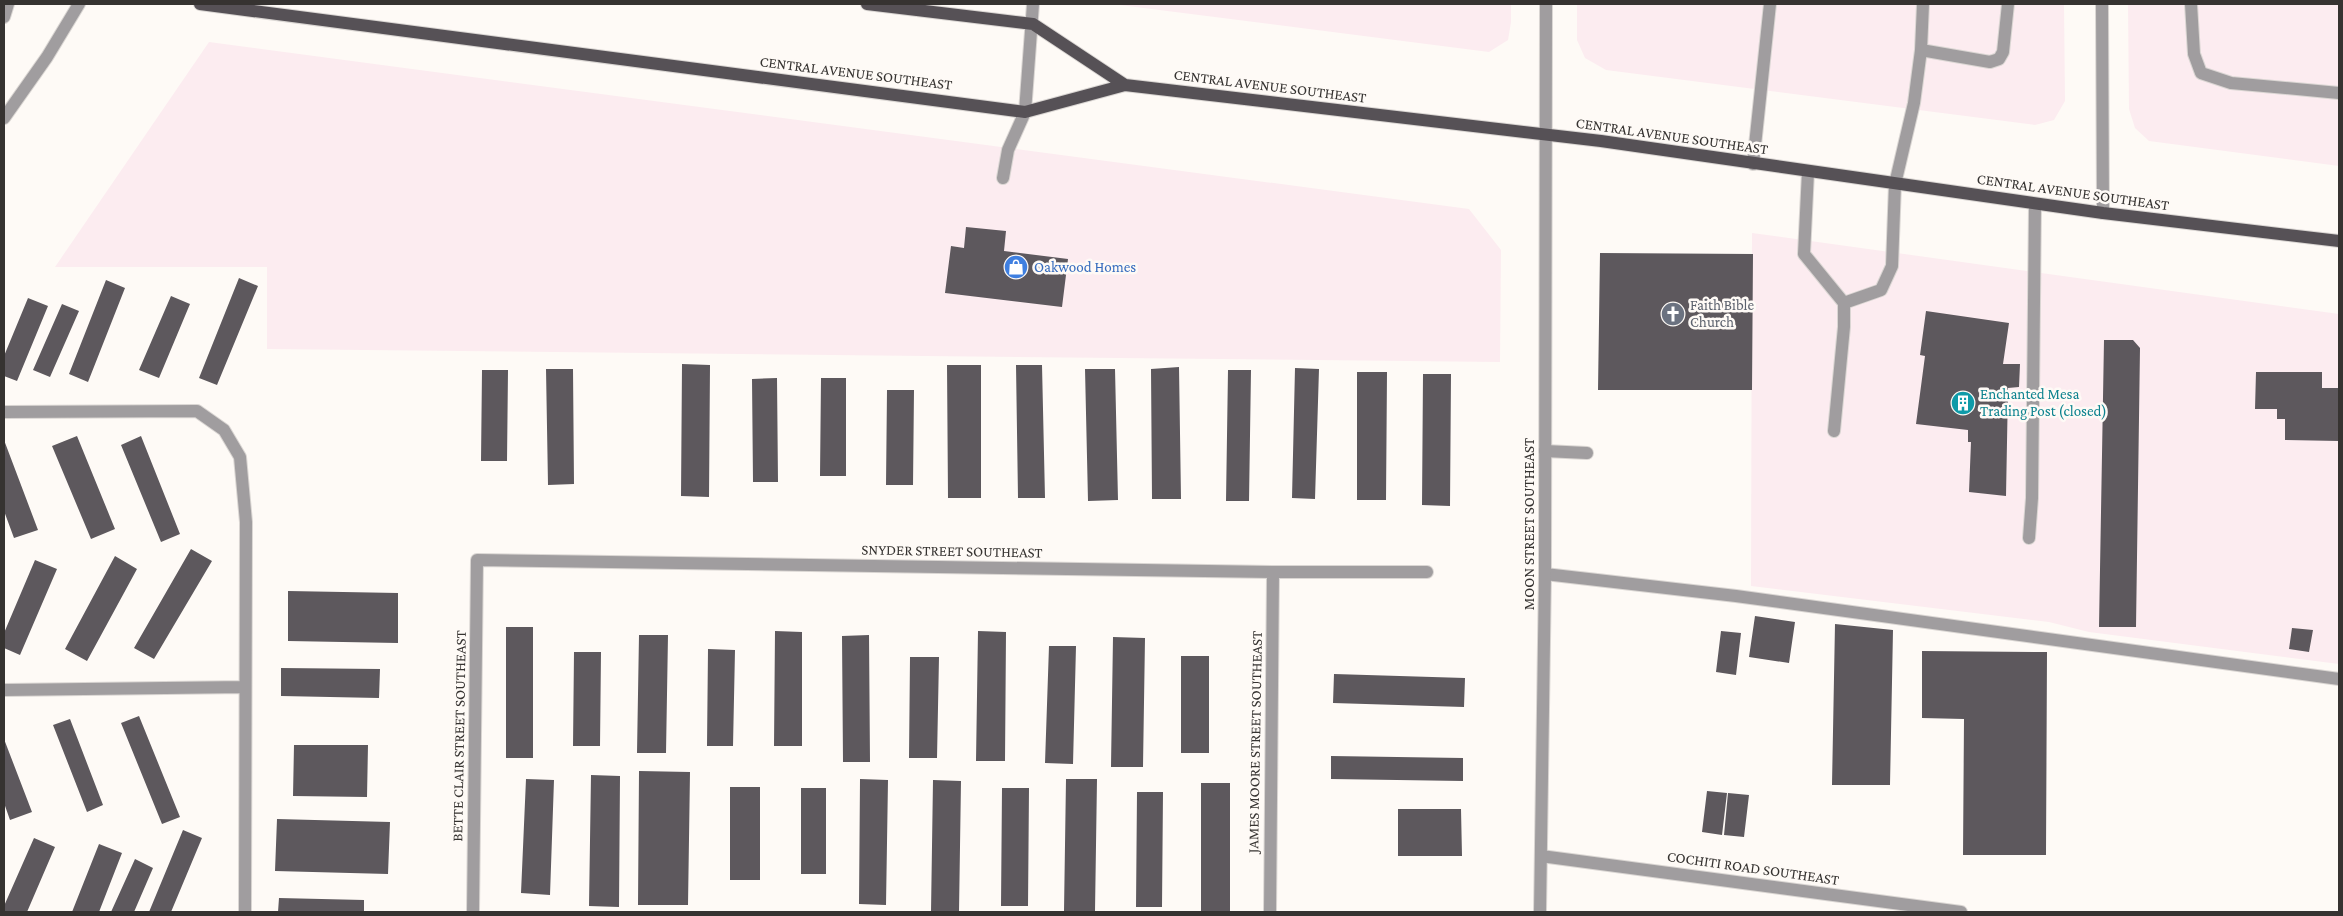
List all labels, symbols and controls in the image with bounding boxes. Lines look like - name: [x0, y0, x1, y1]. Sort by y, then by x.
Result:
- street label: CENTRAL AVENUE SOUTHEAST: [759, 53, 953, 93]
- street label: CENTRAL AVENUE SOUTHEAST: [1173, 66, 1367, 106]
- street label: CENTRAL AVENUE SOUTHEAST: [1575, 115, 1769, 157]
- street label: CENTRAL AVENUE SOUTHEAST: [1976, 171, 2170, 213]
- shop icon: Oakwood Homes: [1003, 254, 1029, 280]
- place label: Oakwood Homes: [1034, 259, 1136, 275]
- place label: Faith Bible Church: [1690, 297, 1755, 330]
- church icon: Faith Bible Church: [1660, 301, 1686, 327]
- place label: Enchanted Mesa Trading Post (closed): [1980, 386, 2107, 420]
- building icon: Enchanted Mesa Trading Post (closed): [1950, 390, 1976, 416]
- street label: MOON STREET SOUTHEAST: [1521, 438, 1537, 610]
- street label: SNYDER STREET SOUTHEAST: [861, 541, 1043, 561]
- street label: BETTE CLAIR STREET SOUTHEAST: [449, 630, 469, 842]
- street label: JAMES MOORE STREET SOUTHEAST: [1245, 631, 1266, 855]
- street label: COCHITI ROAD SOUTHEAST: [1666, 848, 1840, 888]

